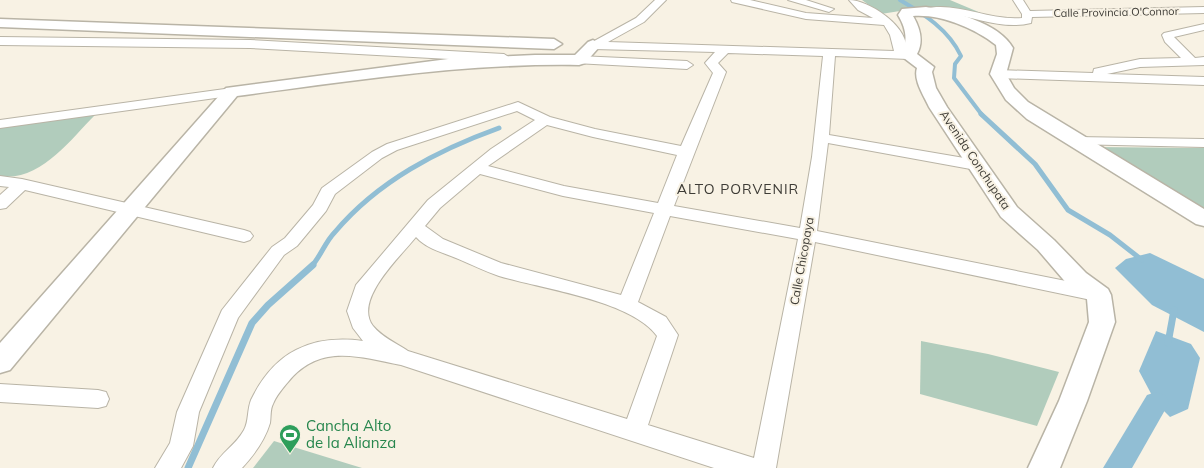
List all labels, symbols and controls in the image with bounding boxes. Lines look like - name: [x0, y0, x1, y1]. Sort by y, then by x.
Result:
- street label: Calle Provincia O'Connor: [1053, 4, 1179, 20]
- street label: Avenida Conchupata: [937, 107, 1014, 212]
- district label: ALTO PORVENIR: [677, 180, 799, 198]
- street label: Calle Chicopaya: [786, 216, 817, 306]
- place label: Cancha Alto de la Alianza: [306, 416, 396, 452]
- sports icon: Cancha Alto de la Alianza: [278, 423, 302, 454]

